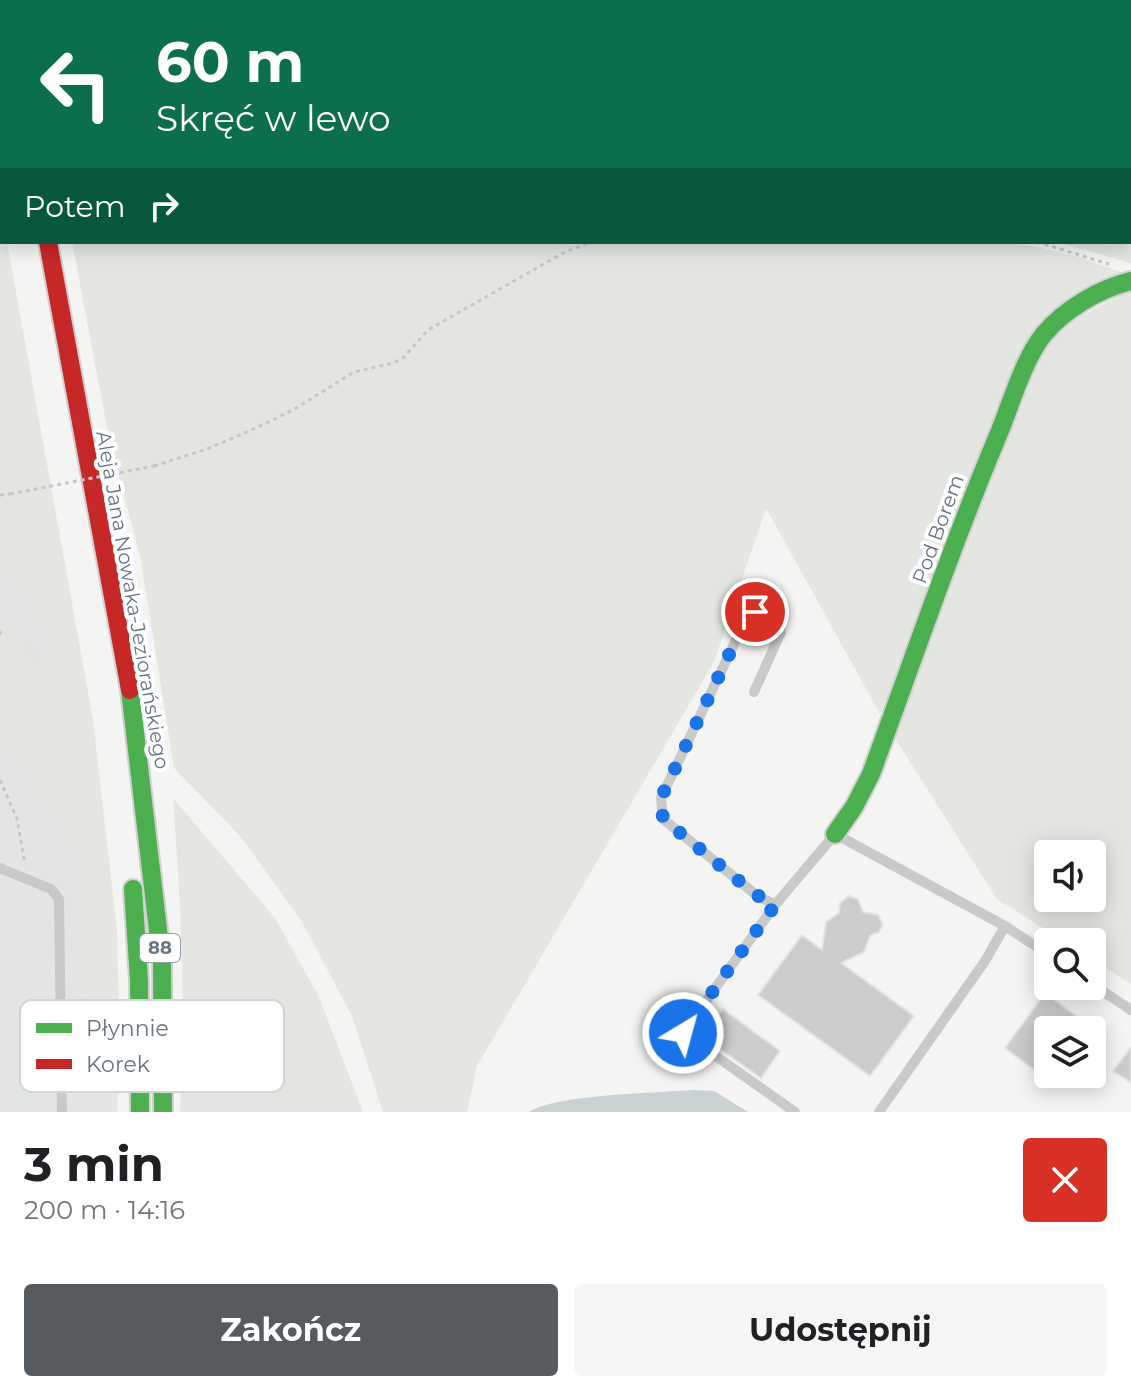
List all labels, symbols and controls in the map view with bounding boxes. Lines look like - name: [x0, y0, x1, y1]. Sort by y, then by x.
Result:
- text: 60 m: [156, 28, 304, 96]
- icon: left: [24, 32, 128, 136]
- text: Skręć w lewo: [156, 96, 391, 140]
- icon: right: [142, 184, 186, 228]
- text: Potem: [24, 188, 126, 225]
- street label: Aleja Jana Nowaka-Jeziorańskiego: [91, 429, 175, 771]
- street label: Pod Borem: [907, 471, 969, 587]
- pin: [721, 578, 789, 646]
- icon: arrive: [733, 590, 777, 634]
- map controls: [1034, 840, 1106, 1088]
- button: sound: [1034, 840, 1106, 912]
- button: search: [1034, 928, 1106, 1000]
- road number: 88: [140, 934, 180, 962]
- position arrow: [641, 991, 725, 1075]
- legend: [20, 1000, 284, 1092]
- text: Płynnie: [86, 1015, 169, 1042]
- button: layers: [1034, 1016, 1106, 1088]
- text: Korek: [86, 1051, 151, 1078]
- text: 3 min: [24, 1135, 164, 1193]
- button: close: [1023, 1138, 1107, 1222]
- text: 200 m · 14:16: [24, 1194, 185, 1226]
- button: Zakończ: [24, 1284, 558, 1376]
- button: Udostępnij: [574, 1284, 1107, 1376]

